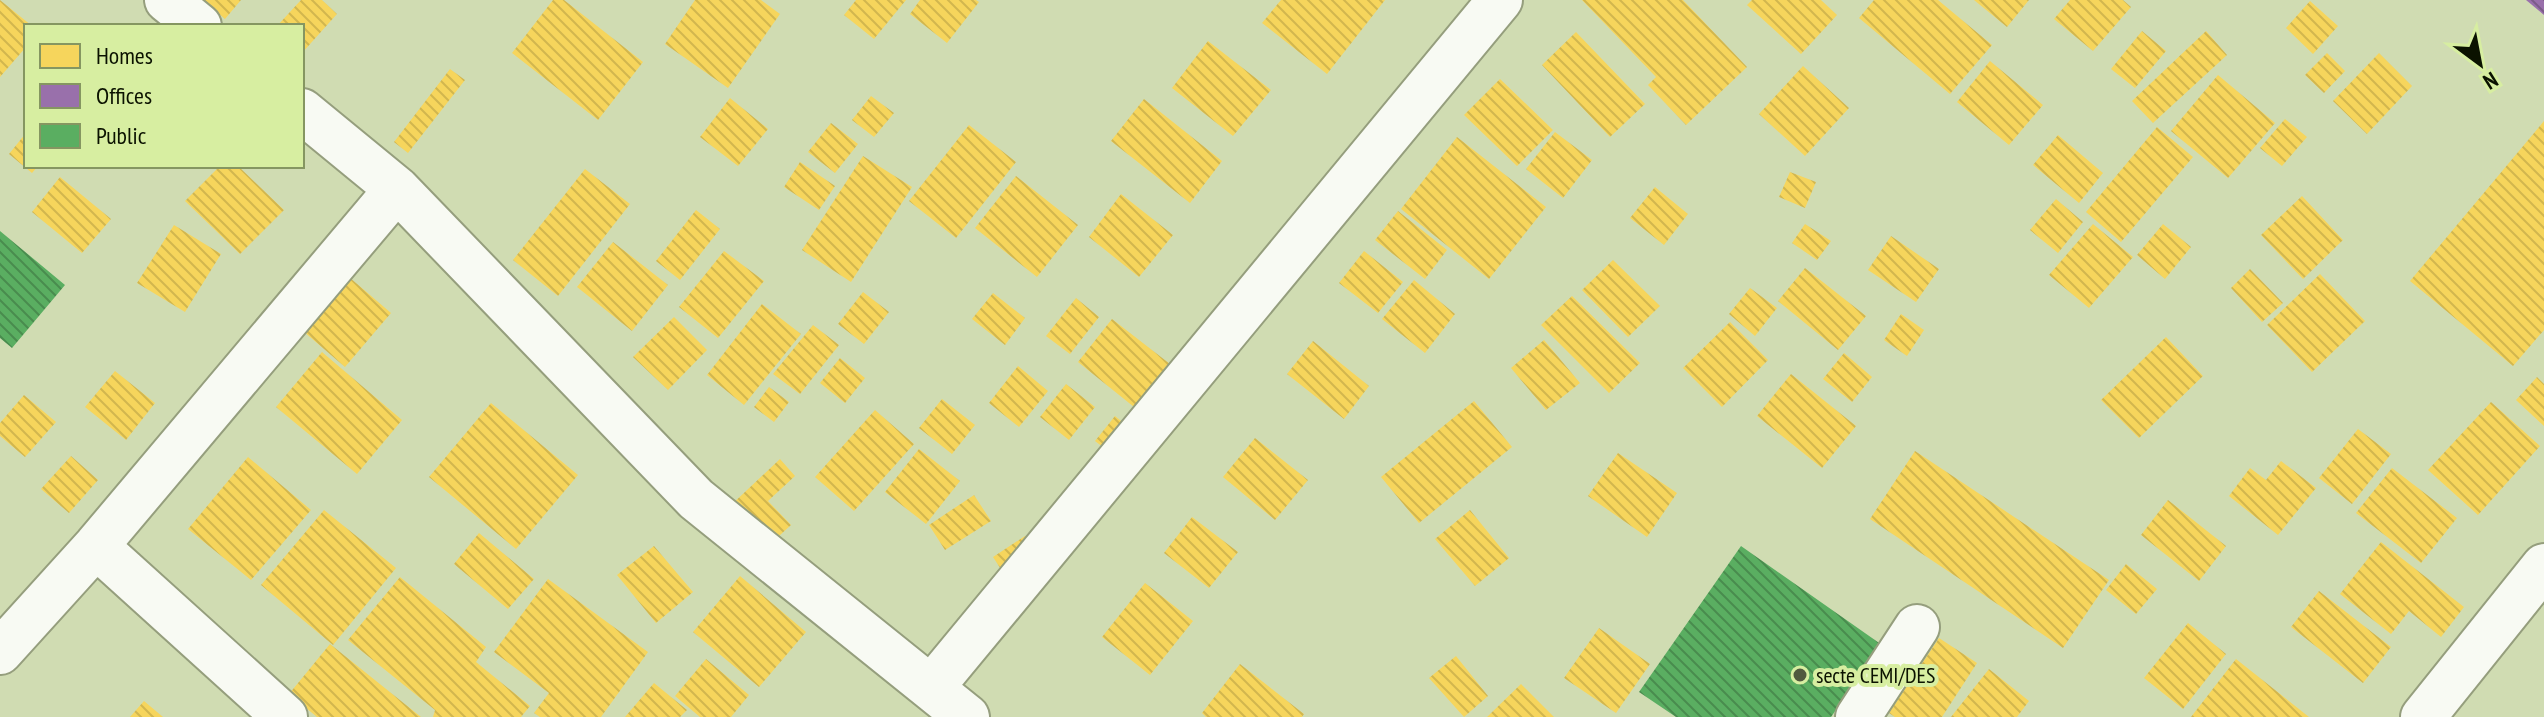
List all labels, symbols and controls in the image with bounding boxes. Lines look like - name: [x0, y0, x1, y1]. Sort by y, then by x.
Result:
- legend: [24, 24, 304, 168]
- north arrow: [2440, 24, 2520, 104]
- text: Homes: [96, 40, 153, 71]
- text: N: [2478, 66, 2503, 96]
- text: Offices: [96, 80, 152, 111]
- text: Public: [96, 120, 147, 151]
- place label: secte CEMI/DES: [1816, 661, 1935, 689]
- marker: secte CEMI/DES: [1791, 666, 1809, 684]

